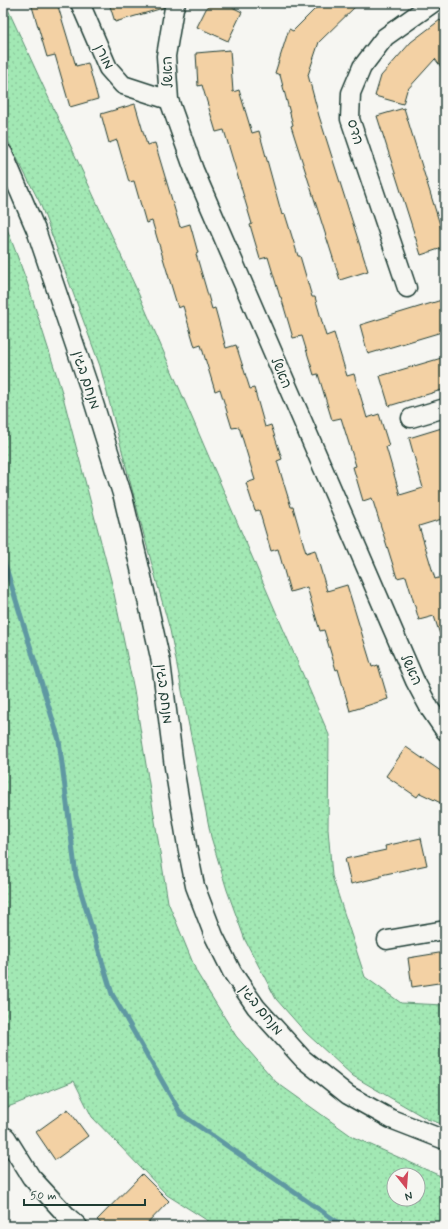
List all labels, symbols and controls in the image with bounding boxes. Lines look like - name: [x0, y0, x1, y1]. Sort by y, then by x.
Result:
- street label: מורן: [90, 41, 118, 73]
- street label: האשל: [158, 56, 178, 88]
- street label: הדס: [343, 117, 367, 147]
- street label: מנחם בגין: [68, 349, 104, 411]
- street label: האשל: [266, 355, 296, 391]
- street label: האשל: [396, 652, 426, 688]
- street label: מנחם בגין: [151, 663, 177, 725]
- street label: מנחם בגין: [235, 981, 287, 1039]
- north arrow: [386, 1167, 426, 1207]
- scale bar: [24, 1181, 145, 1207]
- text: 50 m: [30, 1188, 57, 1204]
- text: N: [403, 1188, 414, 1203]

